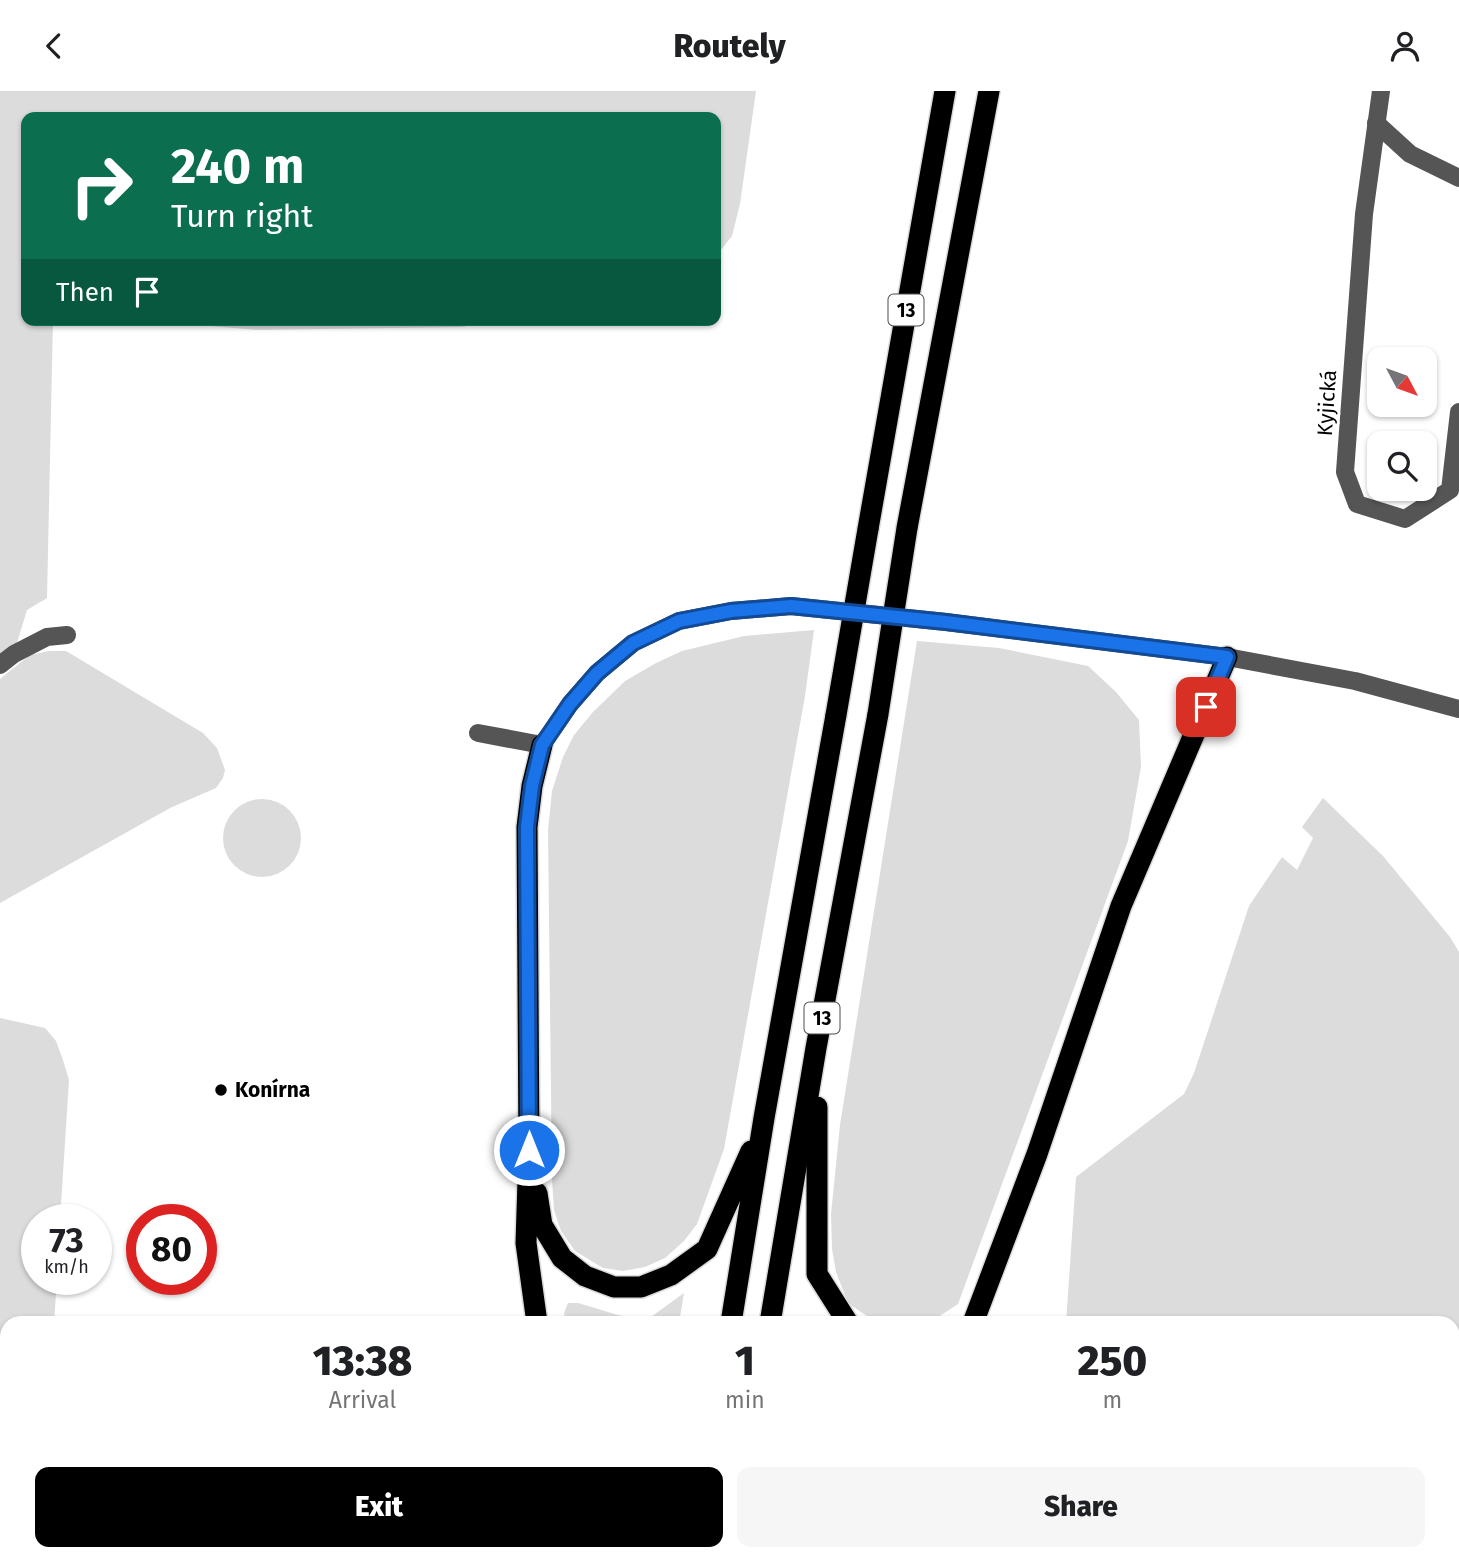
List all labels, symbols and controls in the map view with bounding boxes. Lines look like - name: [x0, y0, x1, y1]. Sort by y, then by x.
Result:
- icon: back: [35, 27, 73, 65]
- text: Routely: [673, 27, 786, 65]
- icon: person: [1386, 27, 1424, 65]
- text: 240 m: [171, 137, 304, 196]
- icon: right: [56, 140, 147, 231]
- text: Turn right: [171, 197, 313, 235]
- icon: arrive: [128, 273, 166, 311]
- text: Then: [56, 277, 114, 308]
- road number: 13: [888, 295, 923, 325]
- north arrow: [1367, 347, 1437, 417]
- map controls: [1367, 347, 1437, 501]
- street label: Kyjická: [1312, 369, 1342, 437]
- button: search: [1367, 431, 1437, 501]
- pin: [1176, 677, 1236, 737]
- icon: arrive: [1187, 688, 1225, 726]
- road number: 13: [804, 1002, 840, 1033]
- place label: Konírna: [235, 1077, 310, 1103]
- marker: Konírna: [213, 1082, 229, 1098]
- position arrow: [492, 1113, 566, 1187]
- speed limit sign: 80: [126, 1204, 217, 1295]
- text: 73: [49, 1219, 84, 1261]
- text: km/h: [44, 1256, 89, 1278]
- text: 13:38: [313, 1336, 412, 1386]
- text: 1: [735, 1336, 755, 1386]
- text: 250: [1077, 1336, 1147, 1386]
- text: Arrival: [329, 1386, 396, 1414]
- text: min: [725, 1386, 765, 1414]
- text: m: [1102, 1386, 1122, 1414]
- button: Exit: [35, 1467, 723, 1547]
- button: Share: [737, 1467, 1425, 1547]

